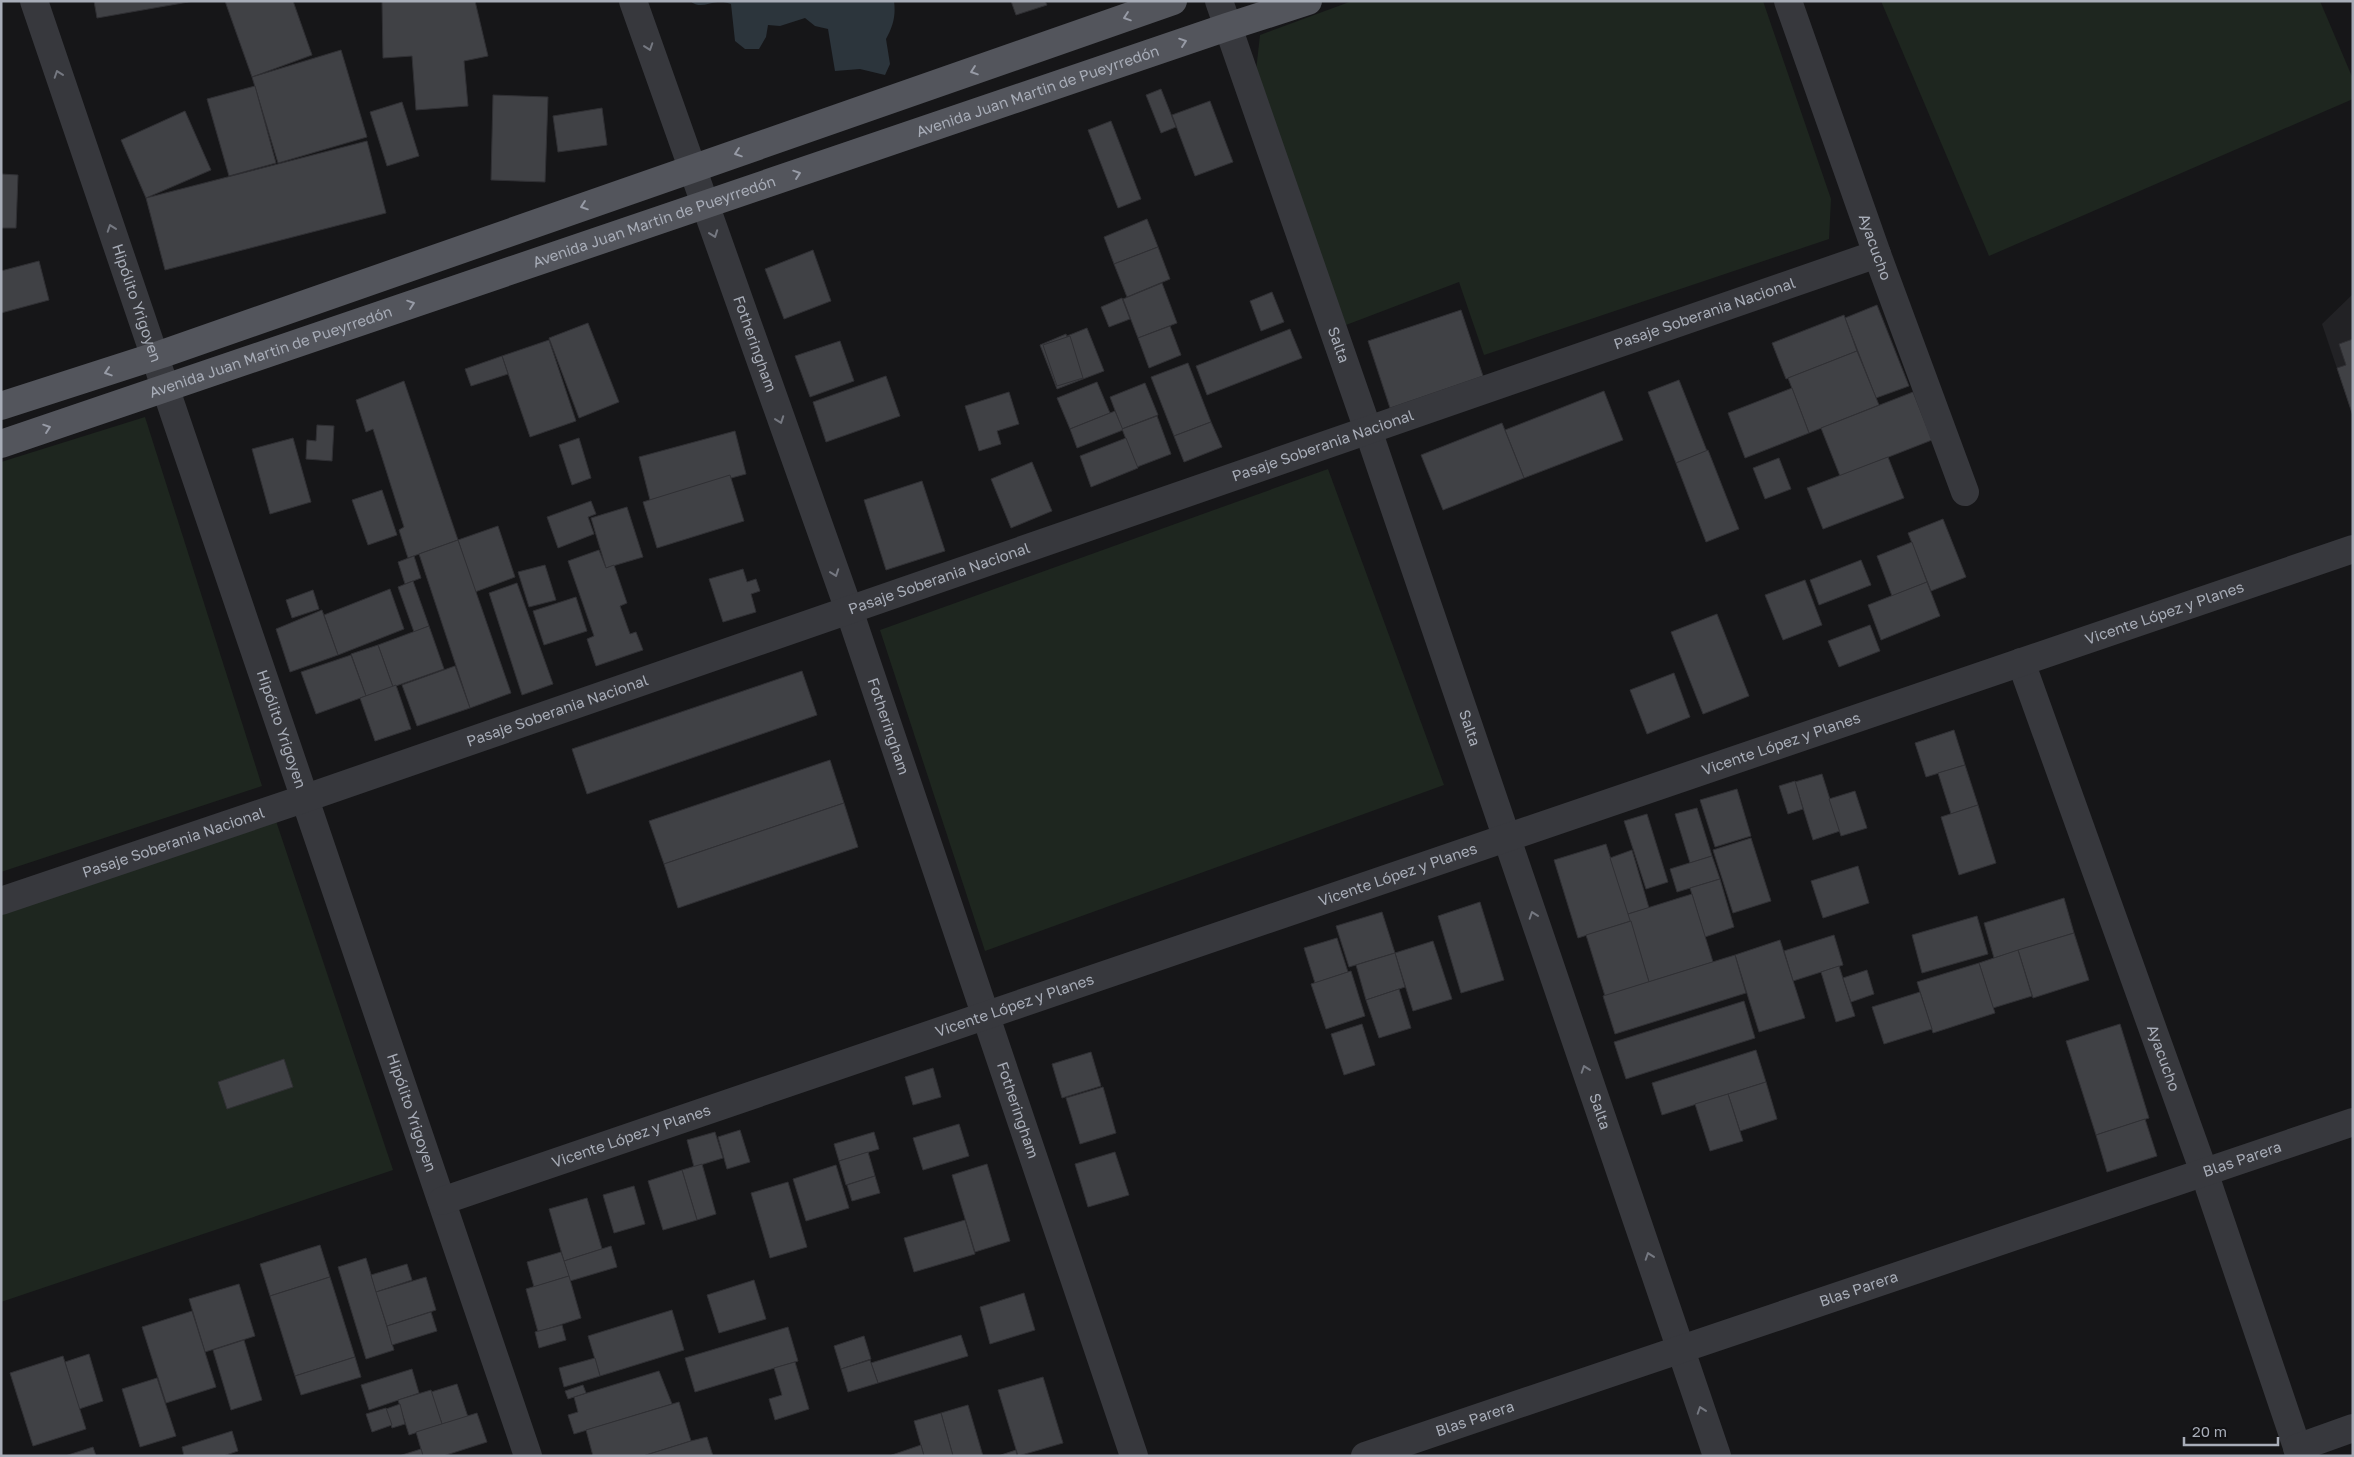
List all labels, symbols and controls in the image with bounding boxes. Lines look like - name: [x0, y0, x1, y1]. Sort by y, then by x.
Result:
- one-way arrow: [1124, 11, 1132, 21]
- one-way arrow: [1178, 38, 1186, 48]
- street label: Avenida Juan Martin de Pueyrredón: [914, 41, 1161, 140]
- one-way arrow: [643, 43, 653, 51]
- one-way arrow: [970, 65, 979, 75]
- one-way arrow: [54, 70, 64, 79]
- one-way arrow: [734, 147, 743, 157]
- one-way arrow: [792, 169, 801, 179]
- street label: Avenida Juan Martin de Pueyrredón: [530, 171, 778, 271]
- one-way arrow: [581, 201, 589, 211]
- street label: Ayacucho: [1856, 211, 1896, 283]
- one-way arrow: [107, 224, 117, 232]
- one-way arrow: [708, 229, 718, 238]
- street label: Hipólito Yrigoyen: [109, 241, 166, 364]
- street label: Pasaje Soberania Nacional: [1611, 273, 1798, 353]
- street label: Fotheringham: [730, 293, 781, 394]
- one-way arrow: [406, 300, 415, 310]
- street label: Avenida Juan Martin de Pueyrredón: [147, 302, 394, 401]
- street label: Salta: [1325, 324, 1354, 365]
- one-way arrow: [105, 366, 113, 376]
- street label: Pasaje Soberania Nacional: [1229, 405, 1416, 485]
- one-way arrow: [774, 415, 784, 423]
- one-way arrow: [43, 424, 51, 434]
- street label: Pasaje Soberania Nacional: [846, 538, 1032, 618]
- one-way arrow: [829, 568, 839, 576]
- street label: Vicente López y Planes: [2082, 577, 2246, 648]
- street label: Hipólito Yrigoyen: [254, 667, 311, 790]
- street label: Pasaje Soberania Nacional: [464, 670, 650, 750]
- street label: Fotheringham: [864, 675, 914, 777]
- street label: Salta: [1456, 707, 1485, 748]
- street label: Vicente López y Planes: [1699, 708, 1863, 779]
- street label: Pasaje Soberania Nacional: [80, 803, 267, 881]
- street label: Vicente López y Planes: [1316, 839, 1479, 909]
- one-way arrow: [1529, 911, 1539, 919]
- street label: Vicente López y Planes: [933, 969, 1096, 1040]
- street label: Ayacucho: [2144, 1022, 2184, 1094]
- street label: Hipólito Yrigoyen: [384, 1051, 441, 1174]
- street label: Fotheringham: [994, 1059, 1043, 1161]
- one-way arrow: [1581, 1065, 1591, 1073]
- street label: Salta: [1586, 1091, 1615, 1132]
- street label: Vicente López y Planes: [549, 1100, 713, 1171]
- street label: Blas Parera: [2200, 1137, 2284, 1180]
- one-way arrow: [1644, 1252, 1654, 1260]
- street label: Blas Parera: [1817, 1267, 1900, 1310]
- street label: Blas Parera: [1433, 1396, 1516, 1440]
- one-way arrow: [1697, 1406, 1707, 1414]
- scale bar: [2184, 1414, 2278, 1446]
- text: 20 m: [2192, 1422, 2227, 1440]

